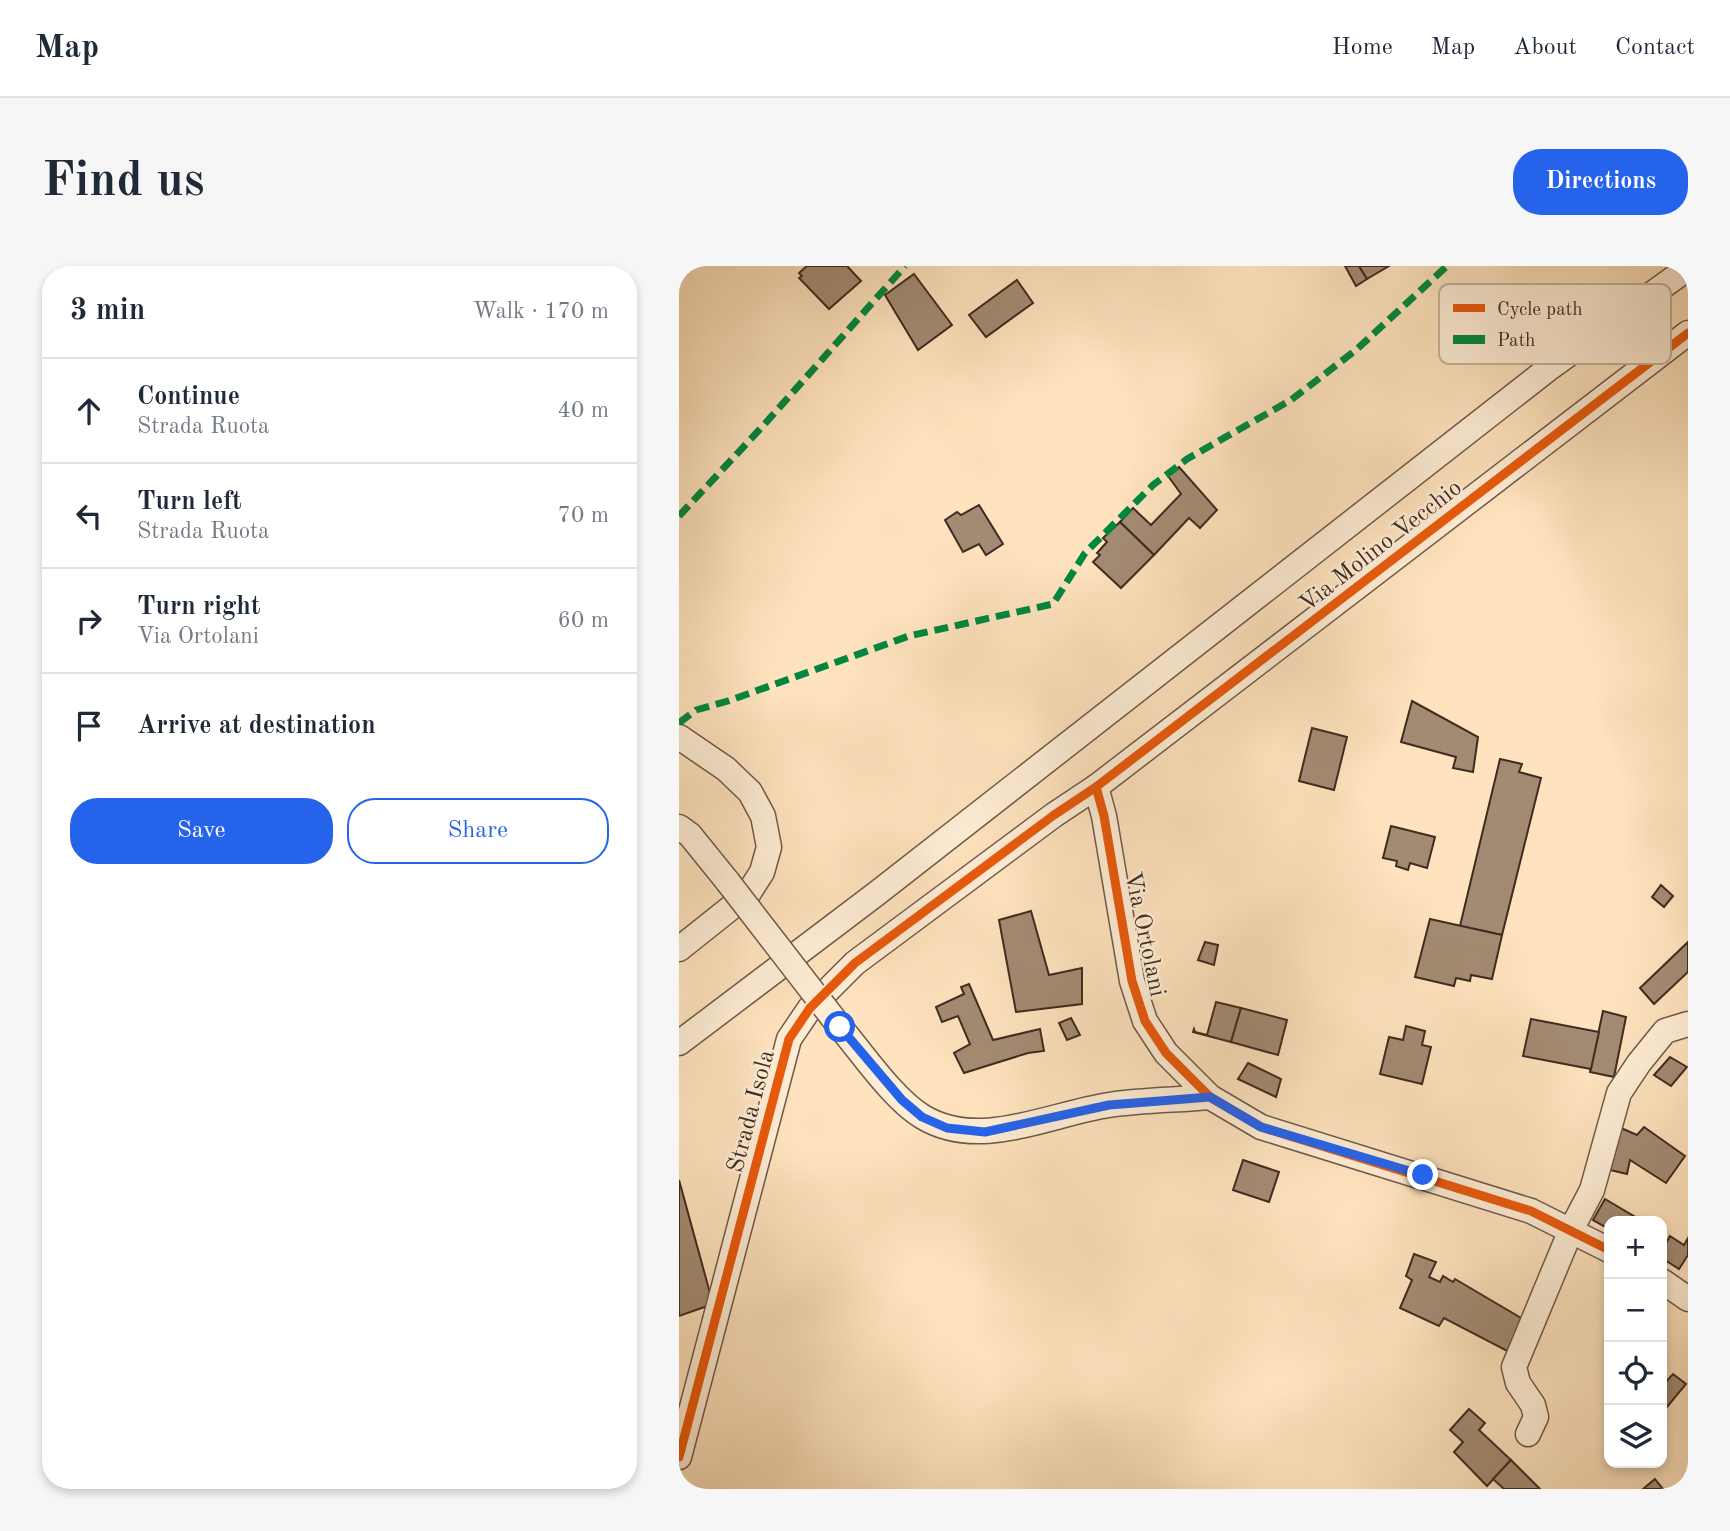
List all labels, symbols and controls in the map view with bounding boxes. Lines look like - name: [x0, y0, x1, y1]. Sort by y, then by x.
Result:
- text: Map: [35, 32, 99, 65]
- text: Home: [1332, 36, 1393, 60]
- text: Map: [1431, 36, 1475, 60]
- text: About: [1513, 36, 1577, 60]
- text: Contact: [1615, 36, 1695, 60]
- button: Directions: [1513, 149, 1688, 215]
- text: Find us: [42, 158, 205, 207]
- legend: [1439, 284, 1671, 364]
- text: 3 min: [70, 296, 145, 326]
- text: Walk · 170 m: [473, 300, 609, 323]
- text: Cycle path: [1497, 301, 1583, 320]
- text: Path: [1497, 332, 1535, 351]
- text: Continue: [137, 384, 240, 410]
- icon: ahead: [70, 392, 108, 430]
- text: 40 m: [558, 399, 609, 422]
- text: Strada Ruota: [137, 415, 269, 438]
- street label: Via Molino Vecchio: [1296, 476, 1467, 617]
- text: Turn left: [137, 489, 242, 515]
- icon: left: [70, 497, 108, 535]
- text: 70 m: [558, 504, 609, 527]
- text: Strada Ruota: [137, 520, 269, 543]
- text: Turn right: [137, 594, 260, 620]
- icon: right: [70, 602, 108, 640]
- text: 60 m: [558, 609, 609, 632]
- text: Via Ortolani: [137, 625, 259, 648]
- icon: arrive: [70, 707, 108, 745]
- text: Arrive at destination: [137, 713, 376, 739]
- button: Save: [70, 798, 333, 864]
- button: Share: [347, 798, 609, 864]
- street label: Via Ortolani: [1119, 870, 1169, 999]
- route start: [824, 1011, 855, 1042]
- street label: Strada Isola: [724, 1047, 780, 1176]
- route end: [1407, 1159, 1438, 1190]
- map controls: [1604, 1216, 1667, 1468]
- button: +: [1604, 1216, 1667, 1279]
- button: −: [1604, 1279, 1667, 1342]
- button: locate: [1604, 1342, 1667, 1405]
- button: layers: [1604, 1405, 1667, 1468]

